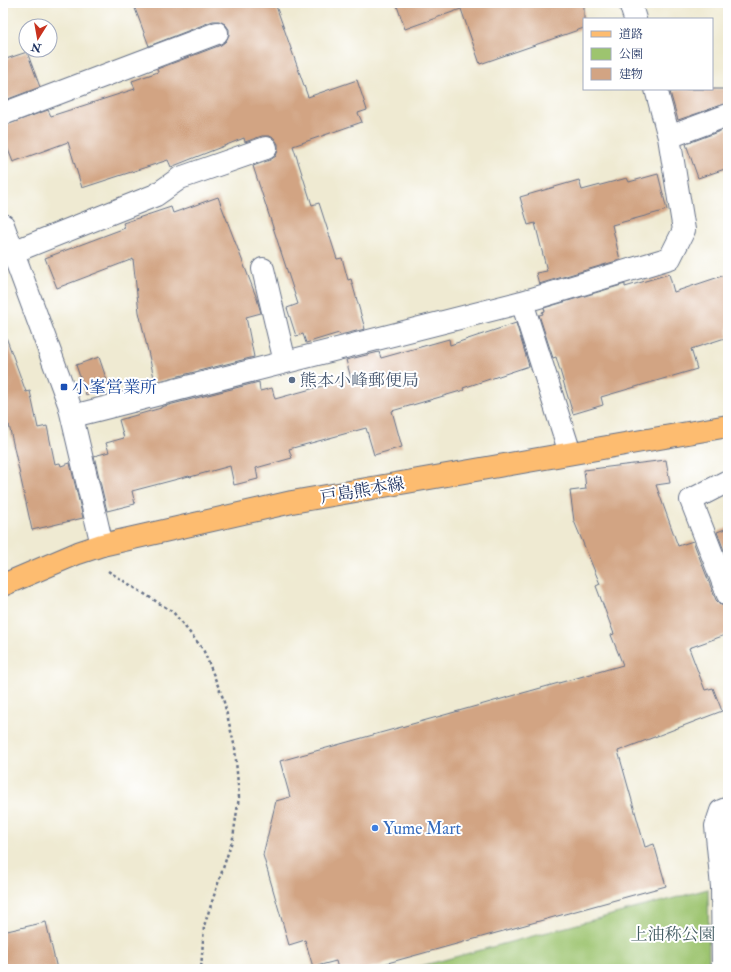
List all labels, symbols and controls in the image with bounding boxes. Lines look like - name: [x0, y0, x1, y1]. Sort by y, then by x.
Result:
- north arrow: [18, 18, 58, 58]
- legend: [583, 18, 713, 90]
- text: 道路: [619, 27, 643, 42]
- text: N: [29, 40, 43, 55]
- text: 公園: [619, 47, 643, 62]
- text: 建物: [619, 67, 643, 82]
- place label: 熊本小峰郵便局: [300, 370, 419, 391]
- marker: 熊本小峰郵便局: [287, 375, 297, 385]
- place label: 小峯営業所: [72, 377, 157, 398]
- marker: 小峯営業所: [59, 382, 69, 392]
- street label: 戸島熊本線: [318, 473, 406, 508]
- place label: Yume Mart: [383, 818, 462, 839]
- marker: Yume Mart: [370, 823, 380, 833]
- park label: 上油称公園: [631, 924, 716, 945]

